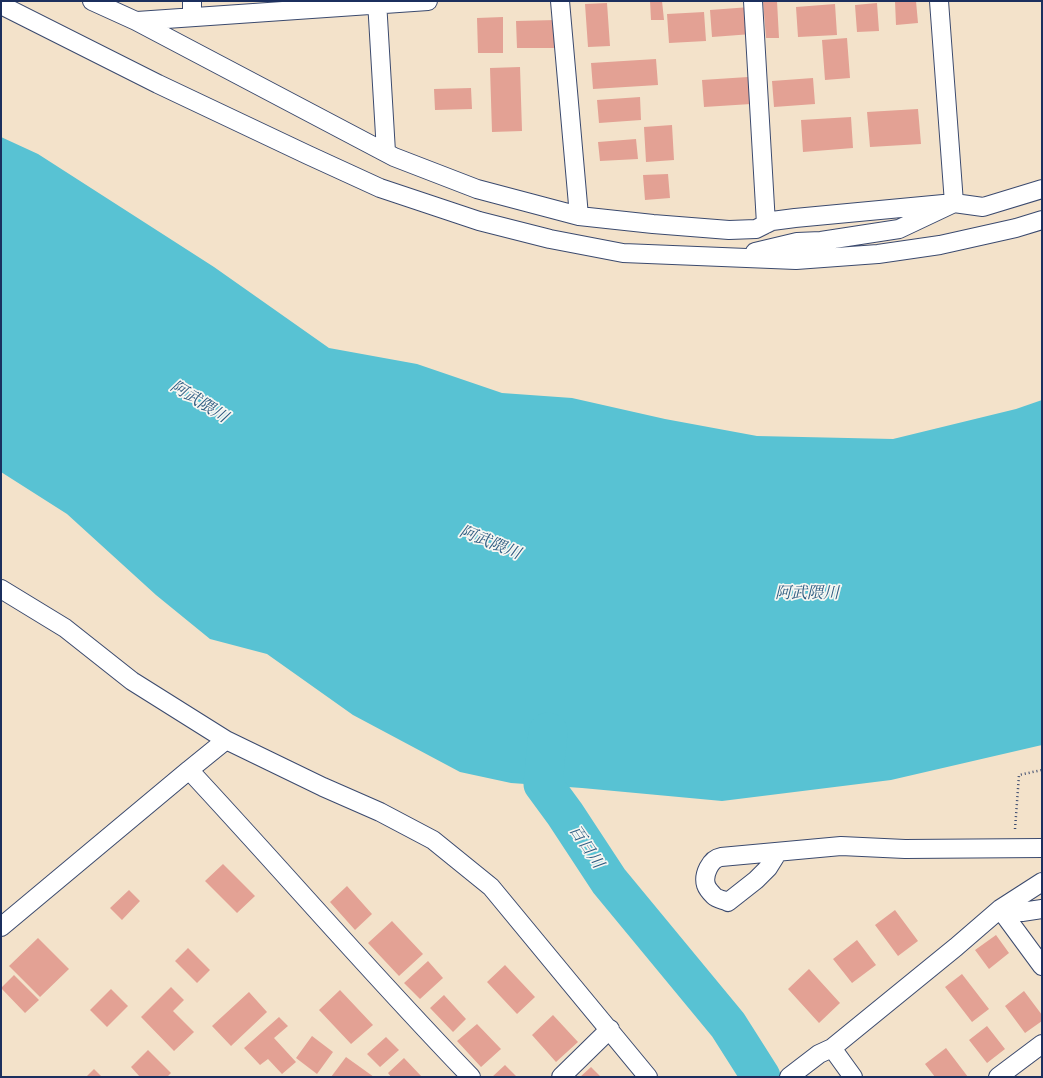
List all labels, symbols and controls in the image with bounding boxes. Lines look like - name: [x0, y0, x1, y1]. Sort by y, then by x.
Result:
- water label: 阿武隈川: [167, 377, 231, 427]
- water label: 阿武隈川: [457, 522, 523, 564]
- water label: 阿武隈川: [775, 584, 839, 604]
- water label: 百日川: [565, 822, 607, 872]

